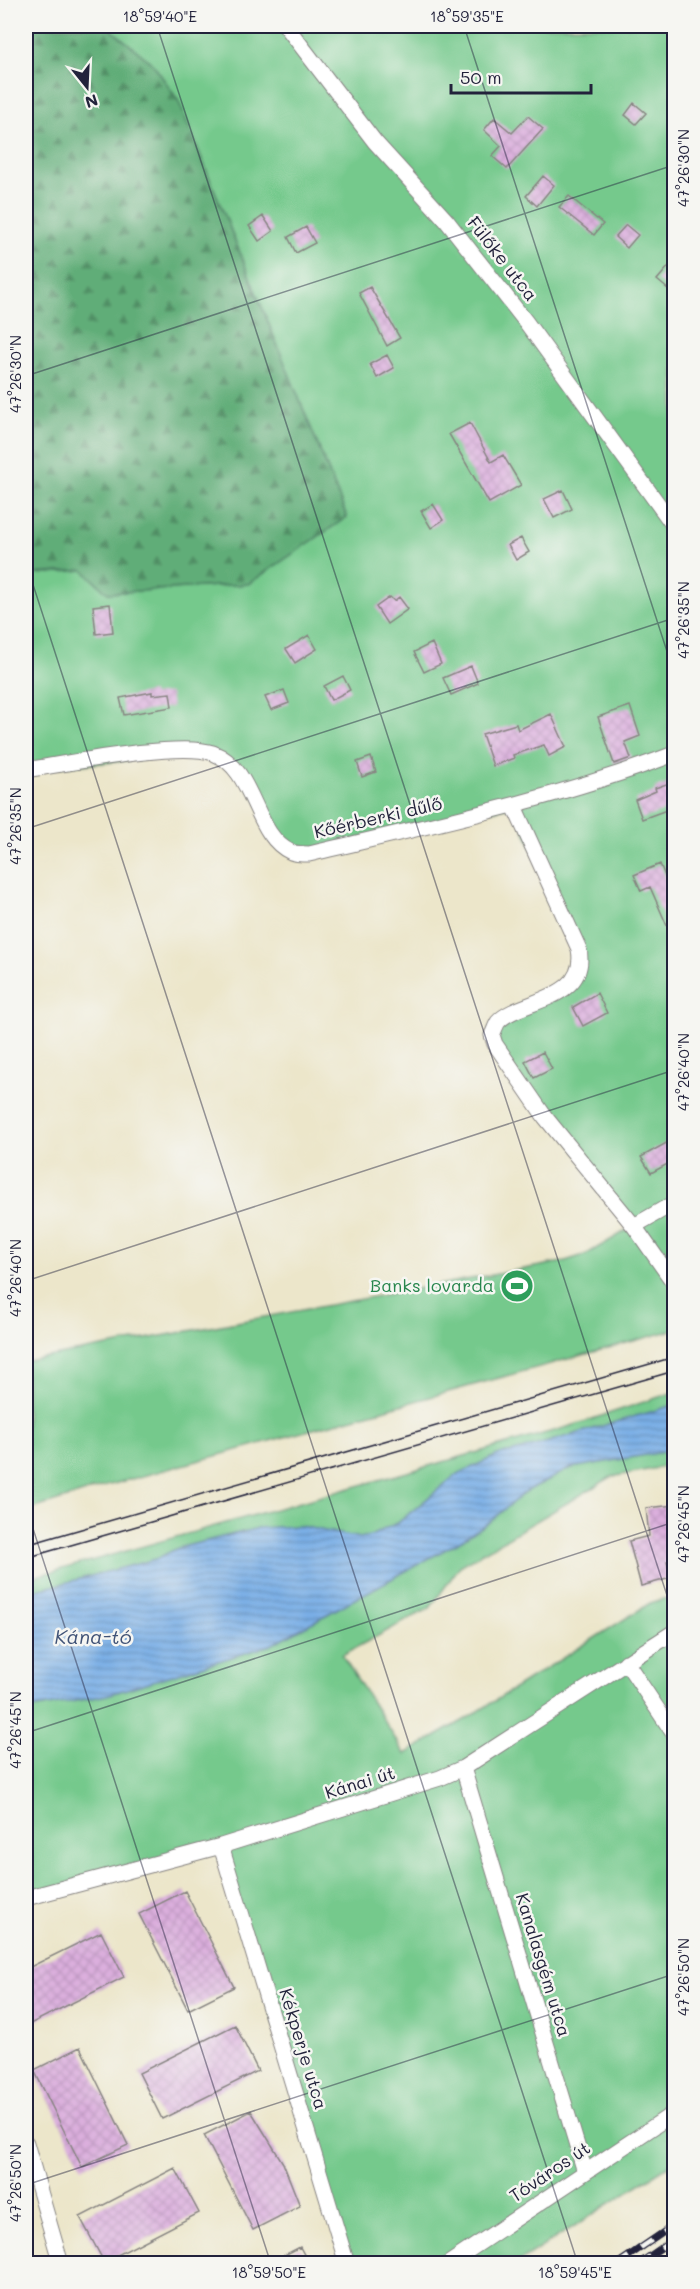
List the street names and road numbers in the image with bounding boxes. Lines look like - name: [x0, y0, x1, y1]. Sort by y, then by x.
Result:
- street label: Fülőke utca: [462, 211, 543, 306]
- street label: Kőérberki dűlő: [311, 791, 444, 843]
- street label: Kánai út: [322, 1760, 398, 1804]
- street label: Kanalasgém utca: [511, 1890, 577, 2039]
- street label: Kékperje utca: [274, 1985, 334, 2112]
- street label: Tóváros út: [504, 2135, 595, 2207]

